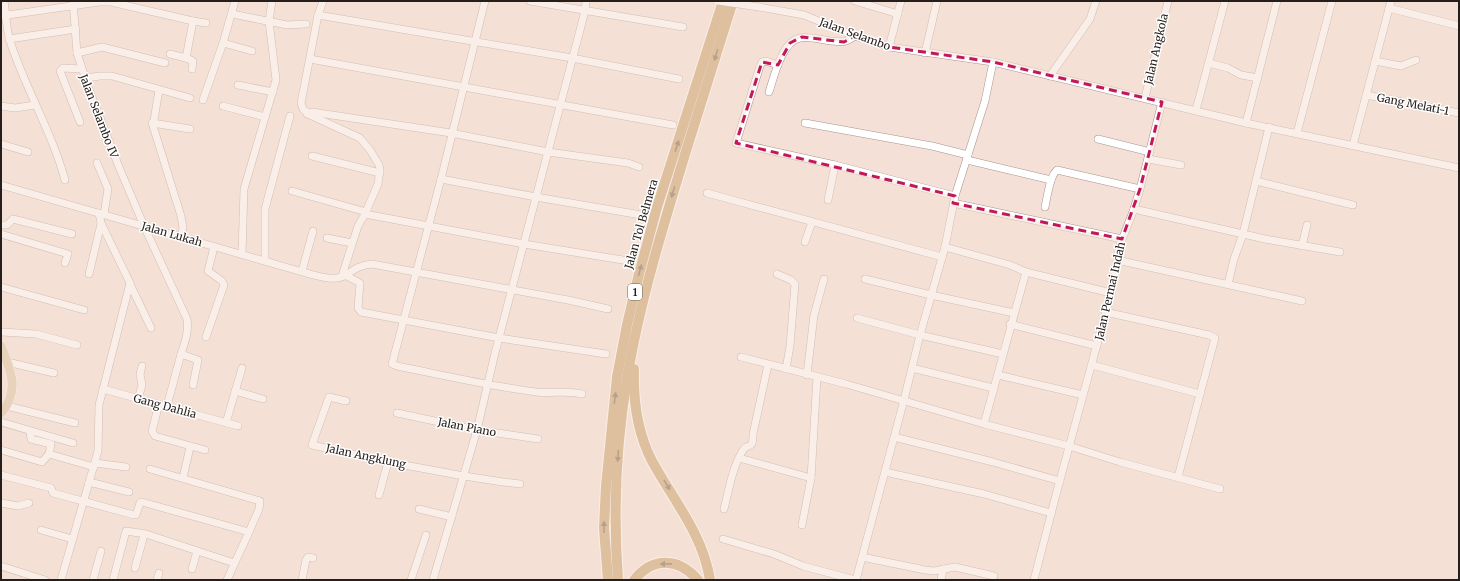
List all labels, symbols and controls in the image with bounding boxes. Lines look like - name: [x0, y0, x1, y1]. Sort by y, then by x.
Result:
- street label: Jalan Angkola: [1141, 12, 1171, 87]
- street label: Jalan Selambo: [817, 14, 893, 54]
- one-way arrow: [713, 49, 719, 61]
- street label: Jalan Selambo IV: [76, 71, 122, 161]
- street label: Gang Melati-1: [1376, 90, 1450, 118]
- one-way arrow: [674, 139, 680, 151]
- street label: Jalan Tol Belmera: [621, 177, 661, 271]
- one-way arrow: [670, 187, 676, 199]
- street label: Jalan Lukah: [139, 218, 205, 250]
- street label: Jalan Permai Indah: [1092, 240, 1128, 343]
- one-way arrow: [638, 264, 644, 277]
- road number: 1: [628, 284, 642, 300]
- street label: Gang Dahlia: [132, 391, 198, 421]
- one-way arrow: [612, 392, 618, 404]
- street label: Jalan Piano: [436, 414, 498, 440]
- street label: Jalan Angklung: [324, 440, 408, 471]
- one-way arrow: [615, 450, 622, 462]
- one-way arrow: [663, 480, 671, 490]
- one-way arrow: [601, 520, 607, 533]
- one-way arrow: [660, 560, 672, 567]

